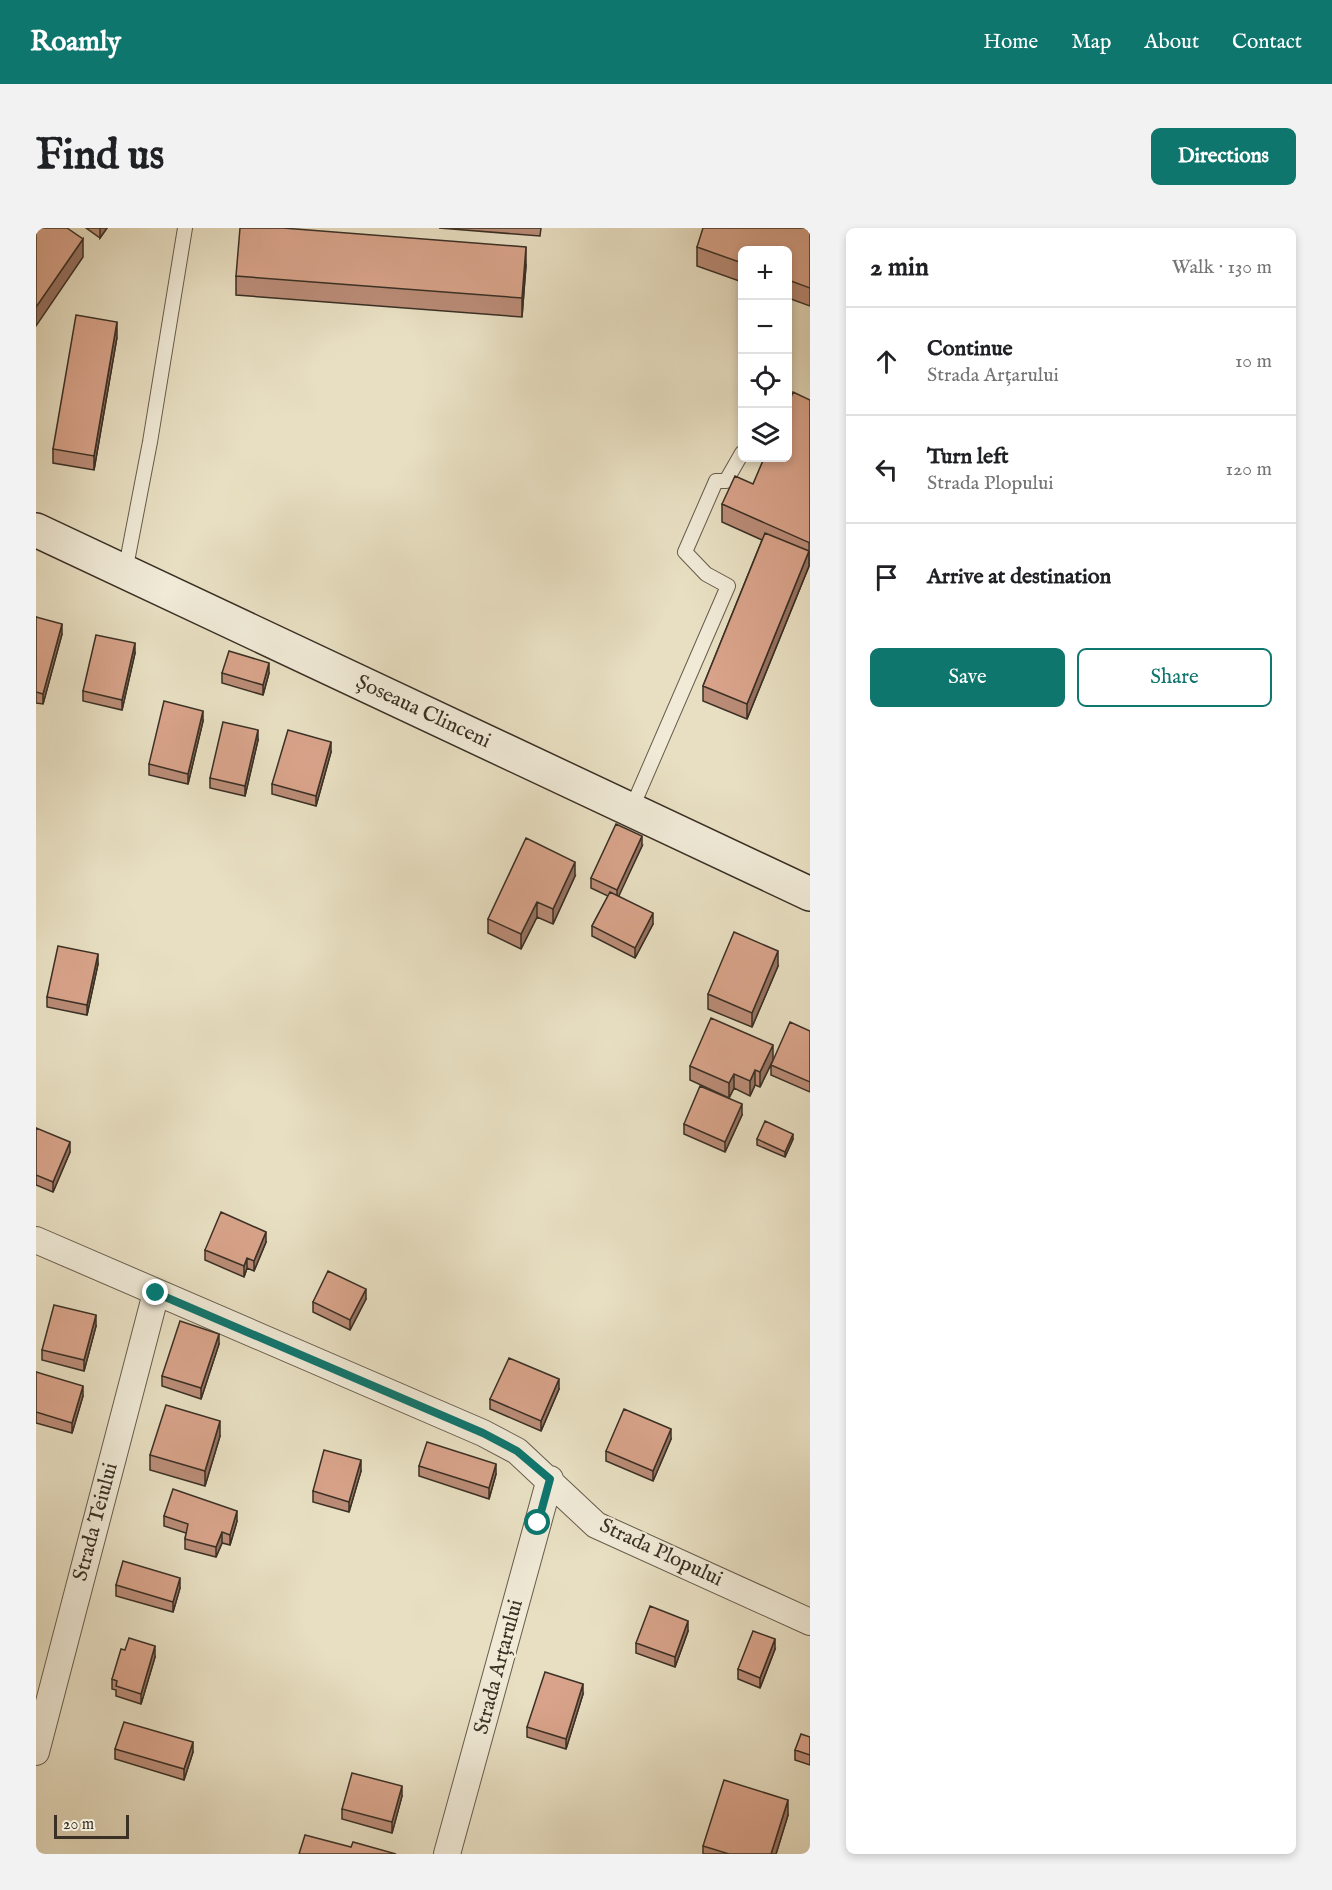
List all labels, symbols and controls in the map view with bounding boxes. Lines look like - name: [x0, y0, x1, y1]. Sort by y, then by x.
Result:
- text: Roamly: [30, 25, 121, 60]
- text: Home: [983, 29, 1038, 56]
- text: Map: [1071, 29, 1111, 56]
- text: About: [1144, 29, 1199, 56]
- text: Contact: [1232, 29, 1302, 56]
- button: Directions: [1151, 128, 1296, 185]
- text: Find us: [36, 130, 164, 183]
- map controls: [738, 246, 792, 462]
- button: +: [738, 246, 792, 300]
- text: 2 min: [870, 251, 929, 284]
- text: Walk · 130 m: [1172, 255, 1272, 280]
- button: −: [738, 300, 792, 354]
- text: Continue: [927, 335, 1013, 363]
- icon: ahead: [870, 345, 903, 378]
- text: 10 m: [1235, 349, 1272, 374]
- button: locate: [738, 354, 792, 408]
- text: Strada Arțarului: [927, 363, 1059, 388]
- button: layers: [738, 408, 792, 462]
- text: Turn left: [927, 443, 1009, 471]
- icon: left: [870, 453, 903, 486]
- text: 120 m: [1226, 457, 1272, 482]
- text: Strada Plopului: [927, 471, 1054, 496]
- icon: arrive: [870, 561, 903, 594]
- text: Arrive at destination: [927, 563, 1111, 591]
- button: Save: [870, 648, 1065, 707]
- button: Share: [1077, 648, 1272, 707]
- street label: Șoseaua Clinceni: [351, 669, 495, 755]
- route end: [142, 1279, 168, 1305]
- street label: Strada Teiului: [67, 1460, 125, 1584]
- route start: [524, 1509, 550, 1535]
- street label: Strada Plopului: [595, 1513, 727, 1593]
- street label: Strada Arțarului: [468, 1597, 530, 1737]
- scale bar: [54, 1812, 129, 1840]
- text: 20 m: [63, 1815, 94, 1835]

